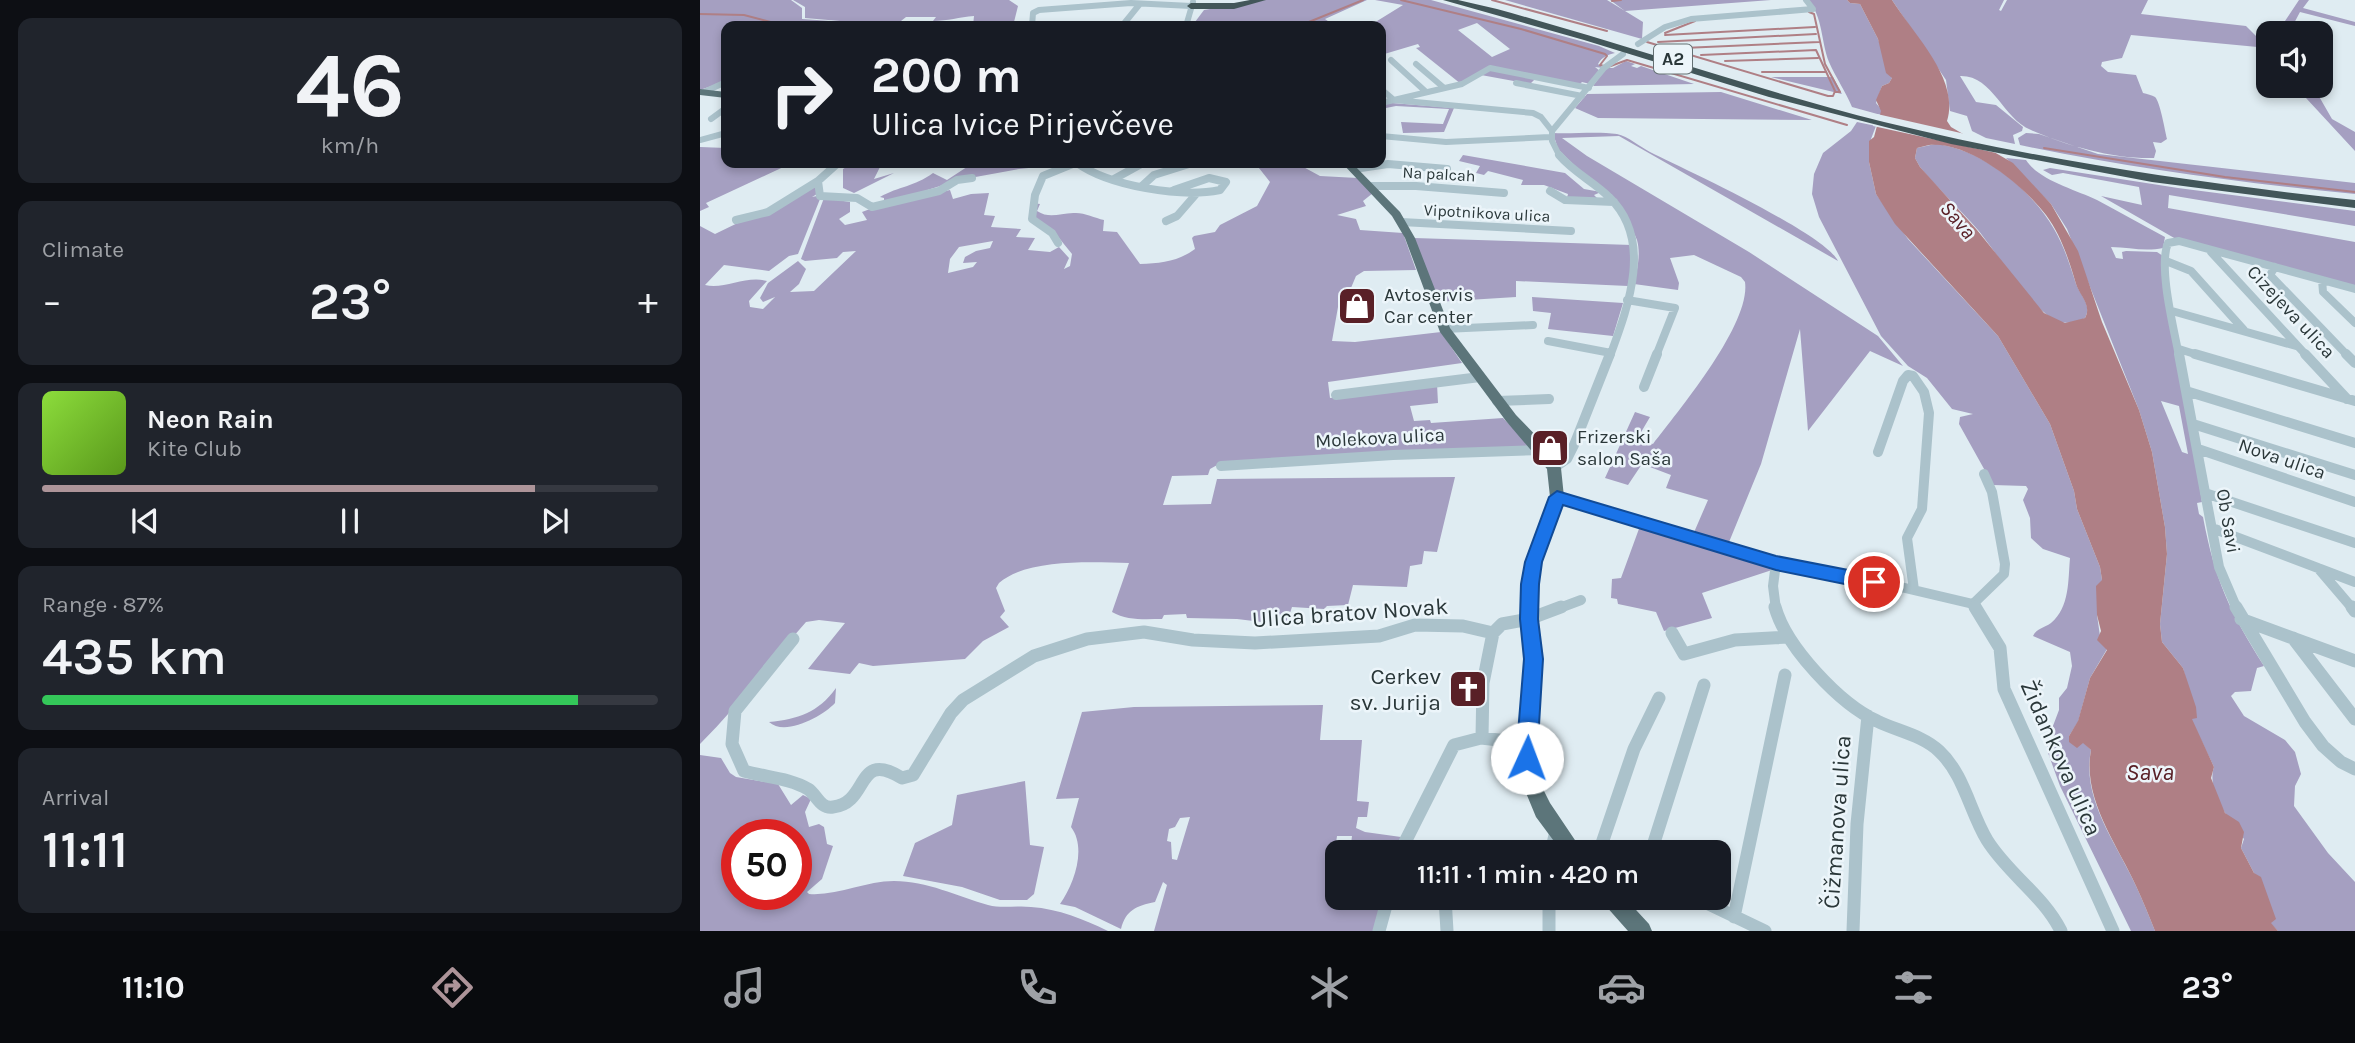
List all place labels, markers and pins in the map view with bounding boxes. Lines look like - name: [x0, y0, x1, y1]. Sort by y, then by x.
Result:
- place label: Avtoservis Car center: [1384, 284, 1473, 328]
- shop icon: Avtoservis Car center: [1336, 285, 1378, 327]
- place label: Frizerski salon Saša: [1577, 426, 1672, 470]
- shop icon: Frizerski salon Saša: [1529, 427, 1571, 469]
- pin: [1844, 552, 1904, 612]
- place label: Cerkev sv. Jurija: [1350, 663, 1441, 716]
- church icon: Cerkev sv. Jurija: [1447, 668, 1489, 710]

